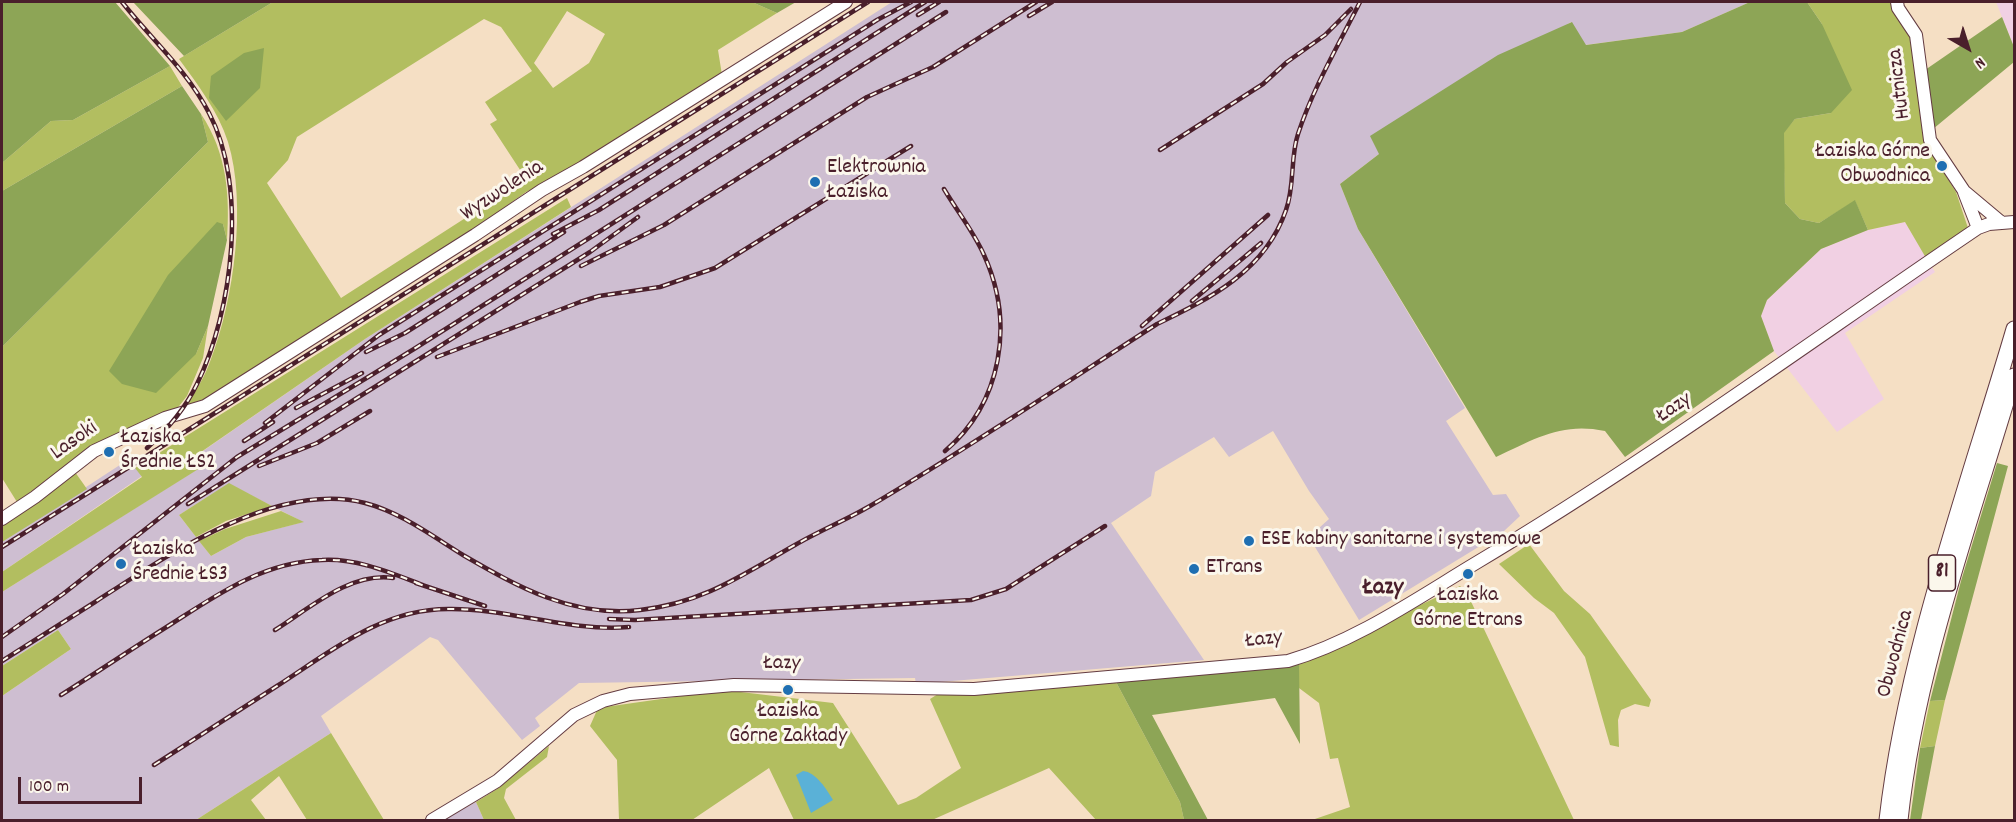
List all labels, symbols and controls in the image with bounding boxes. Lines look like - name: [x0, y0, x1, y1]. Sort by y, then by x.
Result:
- north arrow: [1938, 18, 1998, 78]
- street label: Hutnicza: [1884, 47, 1918, 121]
- text: N: [1969, 51, 1990, 74]
- place label: Łaziska Górne Obwodnica: [1815, 140, 1930, 192]
- street label: Wyzwolenia: [457, 156, 549, 228]
- place label: Elektrownia Łaziska: [827, 156, 926, 208]
- marker: Łaziska Górne Obwodnica: [1935, 159, 1949, 173]
- marker: Elektrownia Łaziska: [808, 175, 822, 189]
- street label: Łazy: [1652, 388, 1698, 430]
- street label: Lasoki: [46, 416, 104, 468]
- place label: Łaziska Średnie ŁS2: [121, 426, 216, 478]
- marker: Łaziska Średnie ŁS2: [102, 445, 116, 459]
- place label: ESE kabiny sanitarne i systemowe: [1261, 528, 1541, 554]
- marker: ESE kabiny sanitarne i systemowe: [1242, 534, 1256, 548]
- place label: Łaziska Średnie ŁS3: [133, 538, 228, 590]
- road number: 81: [1928, 555, 1956, 591]
- place label: ETrans: [1206, 556, 1263, 582]
- marker: Łaziska Średnie ŁS3: [114, 557, 128, 571]
- marker: ETrans: [1187, 562, 1201, 576]
- marker: Łaziska Górne Etrans: [1461, 567, 1475, 581]
- district label: Łazy: [1363, 576, 1403, 604]
- place label: Łaziska Górne Etrans: [1413, 584, 1523, 636]
- street label: Obwodnica: [1873, 607, 1921, 701]
- street label: Łazy: [1244, 626, 1284, 656]
- street label: Łazy: [763, 651, 801, 679]
- marker: Łaziska Górne Zakłady: [781, 683, 795, 697]
- place label: Łaziska Górne Zakłady: [729, 700, 847, 752]
- scale bar: [21, 765, 146, 803]
- text: 100 m: [29, 775, 69, 800]

